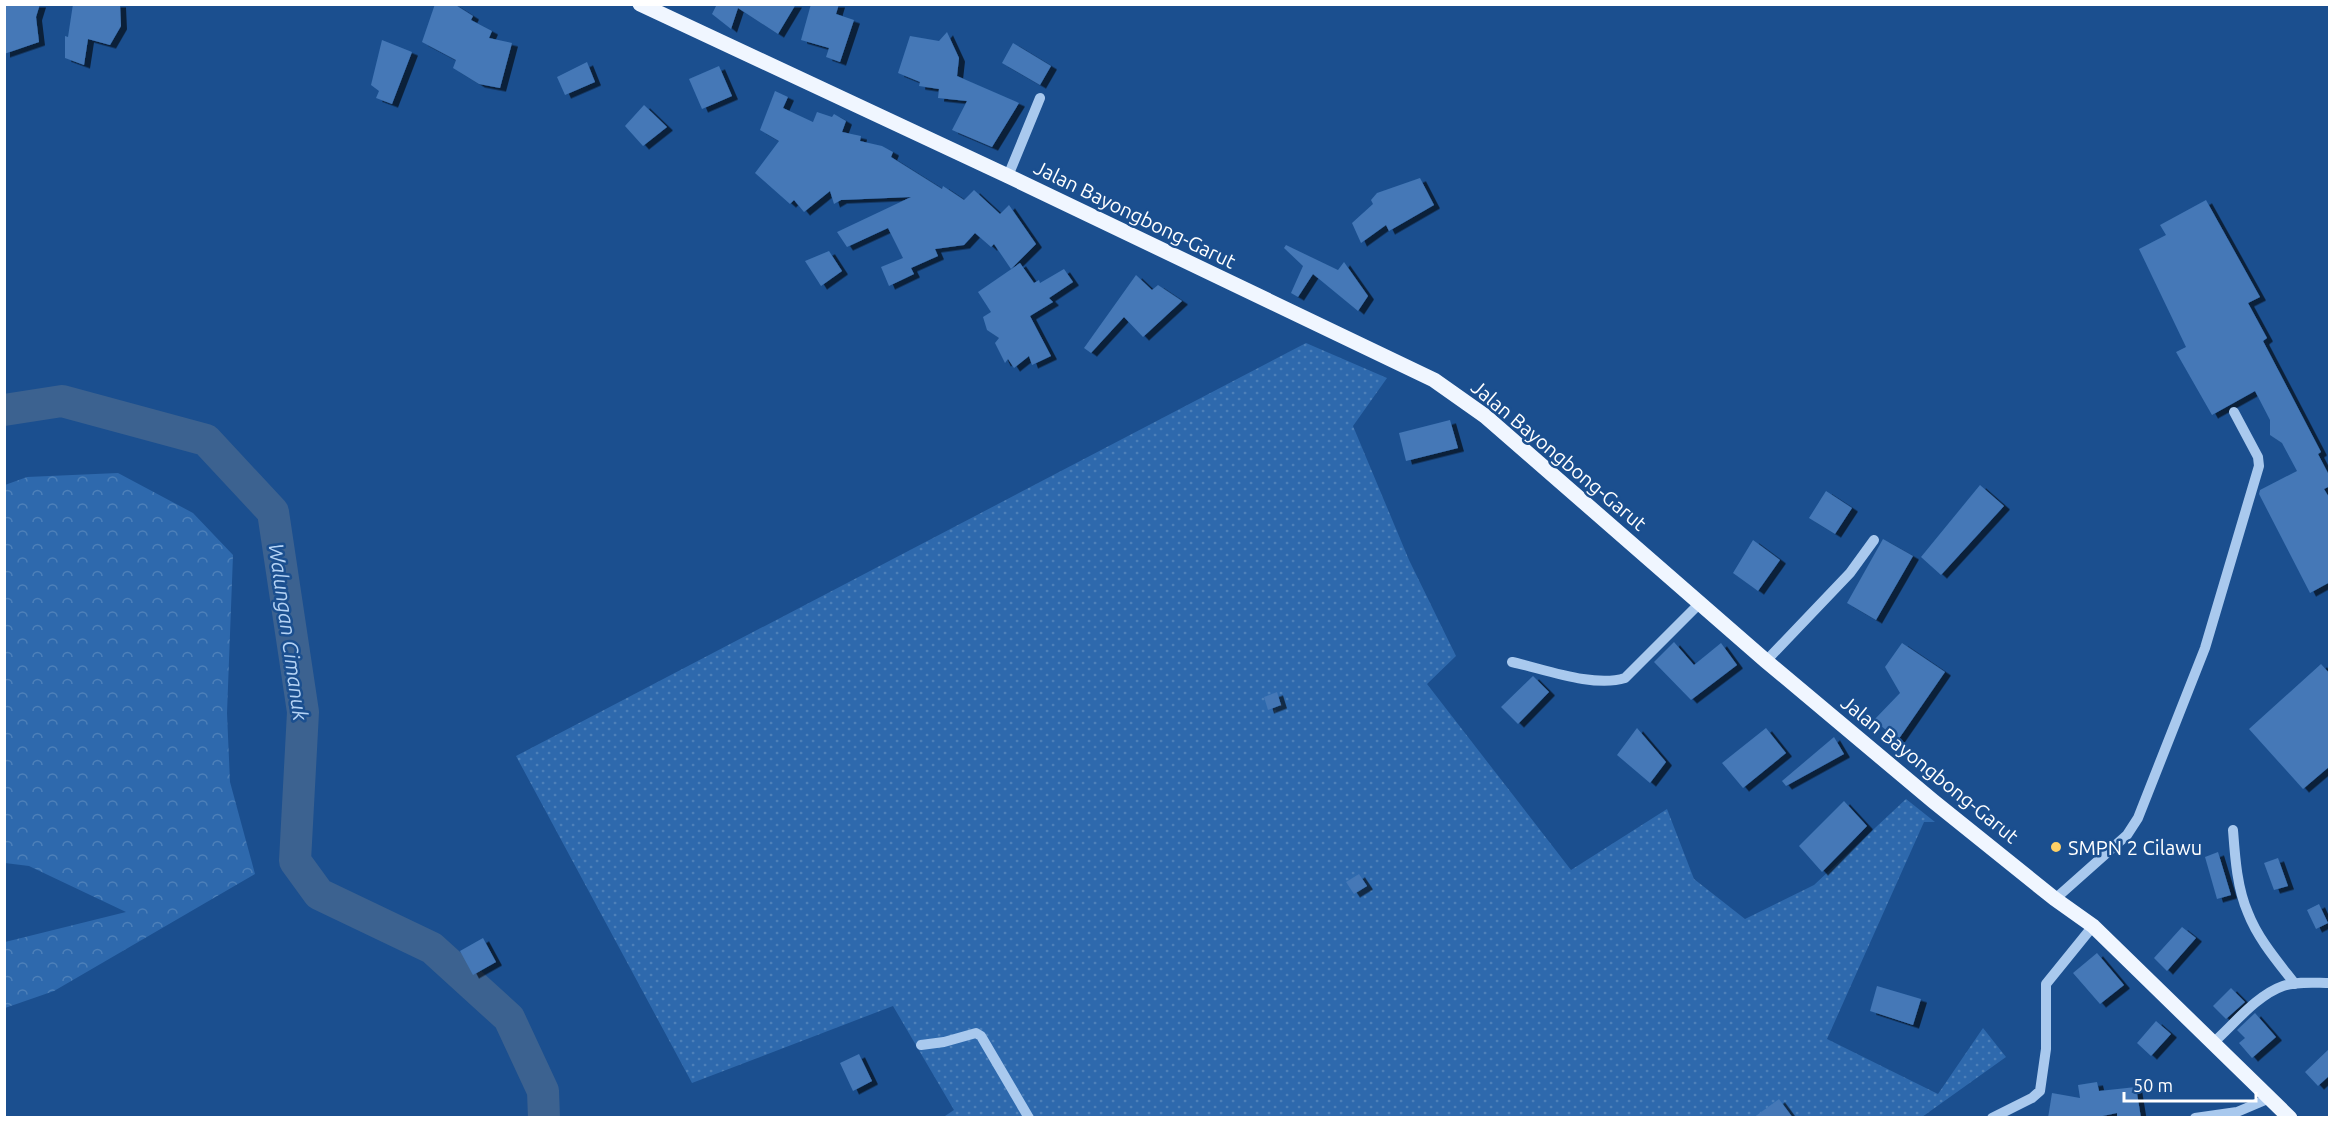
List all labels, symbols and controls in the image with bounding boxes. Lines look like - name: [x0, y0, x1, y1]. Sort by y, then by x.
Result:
- street label: Jalan Bayongbong-Garut: [1030, 155, 1240, 273]
- street label: Jalan Bayongbong-Garut: [1467, 375, 1651, 535]
- water label: Walungan Cimanuk: [265, 542, 313, 722]
- street label: Jalan Bayongbong-Garut: [1837, 690, 2023, 848]
- place label: SMPN 2 Cilawu: [2068, 836, 2202, 859]
- marker: SMPN 2 Cilawu: [2049, 840, 2063, 854]
- scale bar: [2124, 1065, 2256, 1103]
- text: 50 m: [2133, 1075, 2173, 1095]

